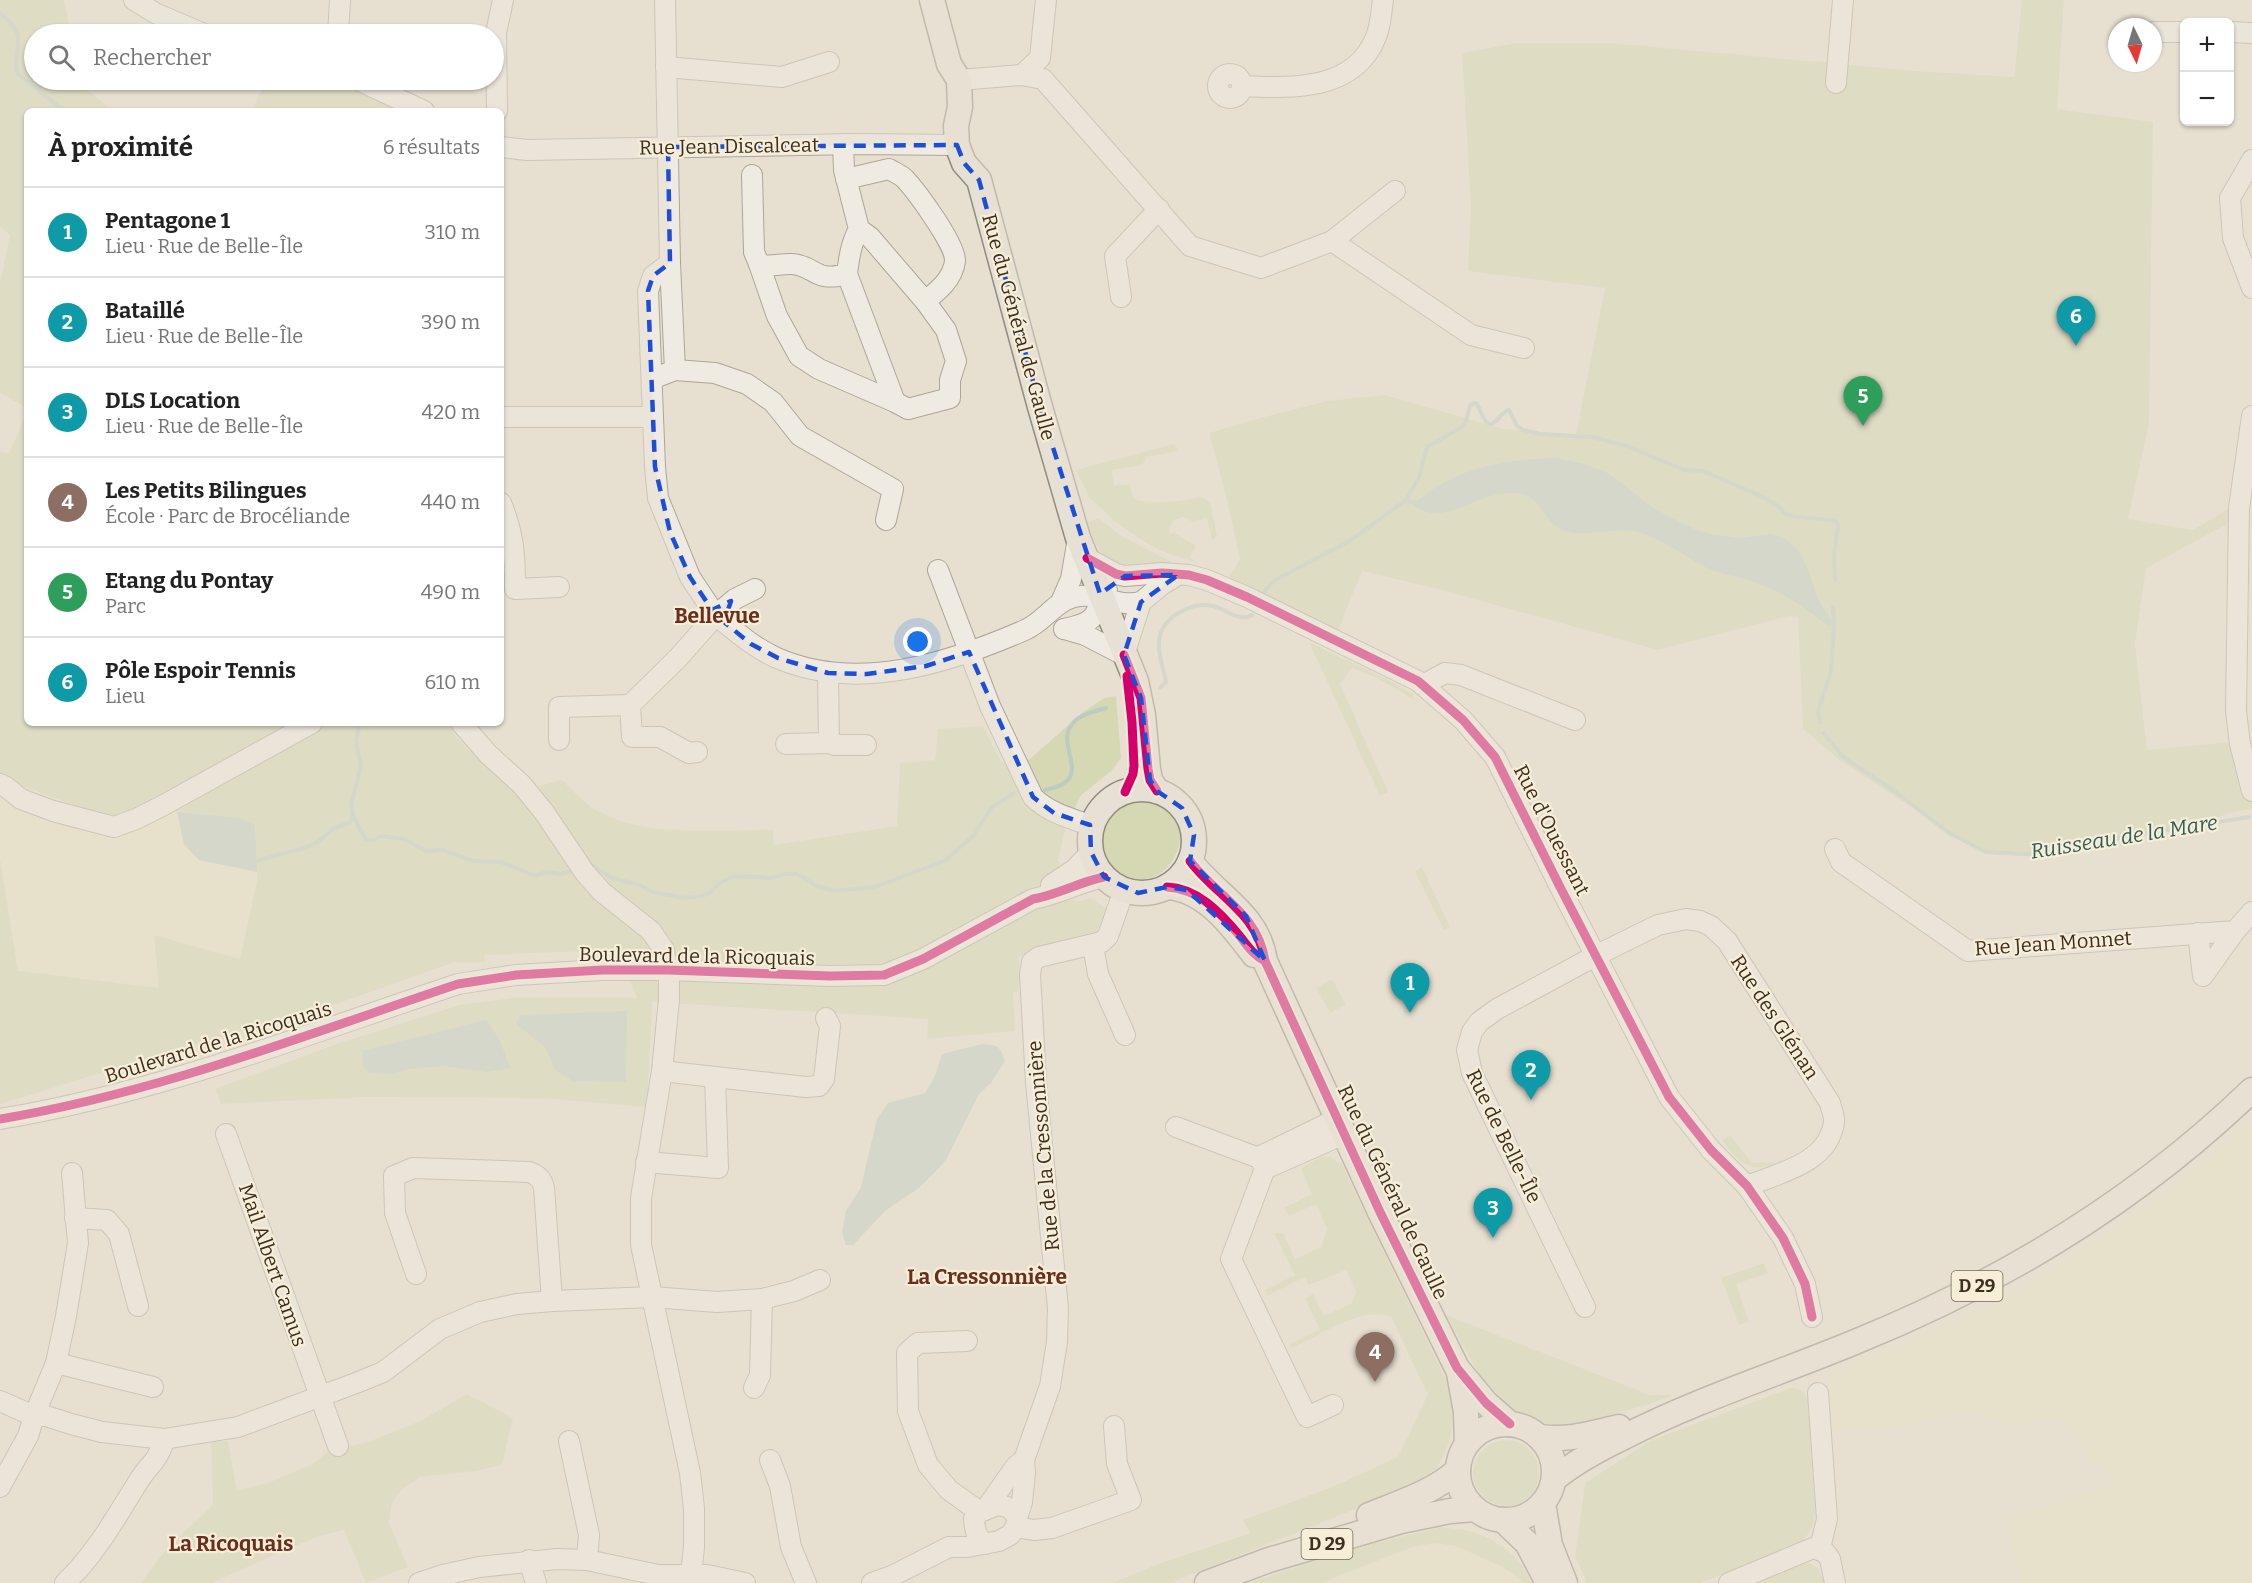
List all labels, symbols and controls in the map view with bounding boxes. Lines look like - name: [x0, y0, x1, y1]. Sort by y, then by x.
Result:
- north arrow: [2108, 18, 2162, 72]
- map controls: [2180, 18, 2234, 126]
- button: +: [2180, 18, 2234, 72]
- search box: [24, 24, 504, 90]
- icon: search: [45, 41, 78, 74]
- text: Rechercher: [93, 44, 211, 71]
- button: −: [2180, 72, 2234, 126]
- text: À proximité: [48, 132, 193, 163]
- street label: Rue Jean Discalceat: [639, 132, 819, 160]
- text: 6 résultats: [383, 135, 480, 159]
- text: Pentagone 1: [105, 207, 230, 234]
- street label: Rue du Général de Gaulle: [977, 211, 1061, 443]
- text: 1: [63, 220, 72, 244]
- text: 310 m: [425, 220, 480, 244]
- text: Lieu · Rue de Belle-Île: [105, 234, 303, 258]
- pin: 6: [2056, 296, 2096, 346]
- text: Bataillé: [105, 297, 185, 324]
- text: 2: [62, 310, 73, 334]
- text: 390 m: [421, 310, 480, 334]
- text: Lieu · Rue de Belle-Île: [105, 324, 303, 348]
- pin: 5: [1844, 376, 1882, 426]
- text: DLS Location: [105, 387, 240, 414]
- text: 3: [62, 400, 73, 424]
- text: 420 m: [422, 400, 480, 424]
- text: Lieu · Rue de Belle-Île: [105, 414, 303, 438]
- text: Les Petits Bilingues: [105, 477, 307, 504]
- text: 4: [61, 490, 74, 514]
- text: 440 m: [421, 490, 480, 514]
- text: École · Parc de Brocéliande: [105, 504, 350, 528]
- text: Etang du Pontay: [105, 567, 273, 594]
- text: 5: [62, 580, 73, 604]
- text: 490 m: [421, 580, 480, 604]
- text: Parc: [105, 594, 146, 618]
- district label: Bellevue: [674, 603, 760, 629]
- your location: [903, 627, 932, 656]
- text: Pôle Espoir Tennis: [105, 657, 296, 684]
- text: 6: [62, 670, 73, 694]
- text: 610 m: [424, 670, 480, 694]
- text: Lieu: [105, 684, 145, 708]
- street label: Rue d'Ouessant: [1509, 761, 1595, 899]
- water label: Ruisseau de la Mare: [2029, 809, 2220, 865]
- street label: Rue Jean Monnet: [1974, 926, 2132, 960]
- street label: Boulevard de la Ricoquais: [579, 942, 815, 970]
- street label: Rue des Glénan: [1726, 950, 1824, 1084]
- pin: 1: [1390, 964, 1430, 1013]
- street label: Boulevard de la Ricoquais: [102, 996, 334, 1088]
- street label: Rue de la Cressonnière: [1022, 1040, 1064, 1252]
- pin: 2: [1512, 1050, 1550, 1100]
- street label: Rue de Belle-Île: [1461, 1065, 1547, 1207]
- street label: Rue du Général de Gaulle: [1333, 1081, 1453, 1303]
- street label: Mail Albert Camus: [234, 1180, 312, 1350]
- pin: 3: [1474, 1188, 1512, 1238]
- district label: La Cressonnière: [907, 1264, 1067, 1290]
- road number: D 29: [1952, 1271, 2002, 1301]
- pin: 4: [1356, 1332, 1394, 1382]
- road number: D 29: [1302, 1529, 1352, 1559]
- district label: La Ricoquais: [169, 1531, 293, 1557]

